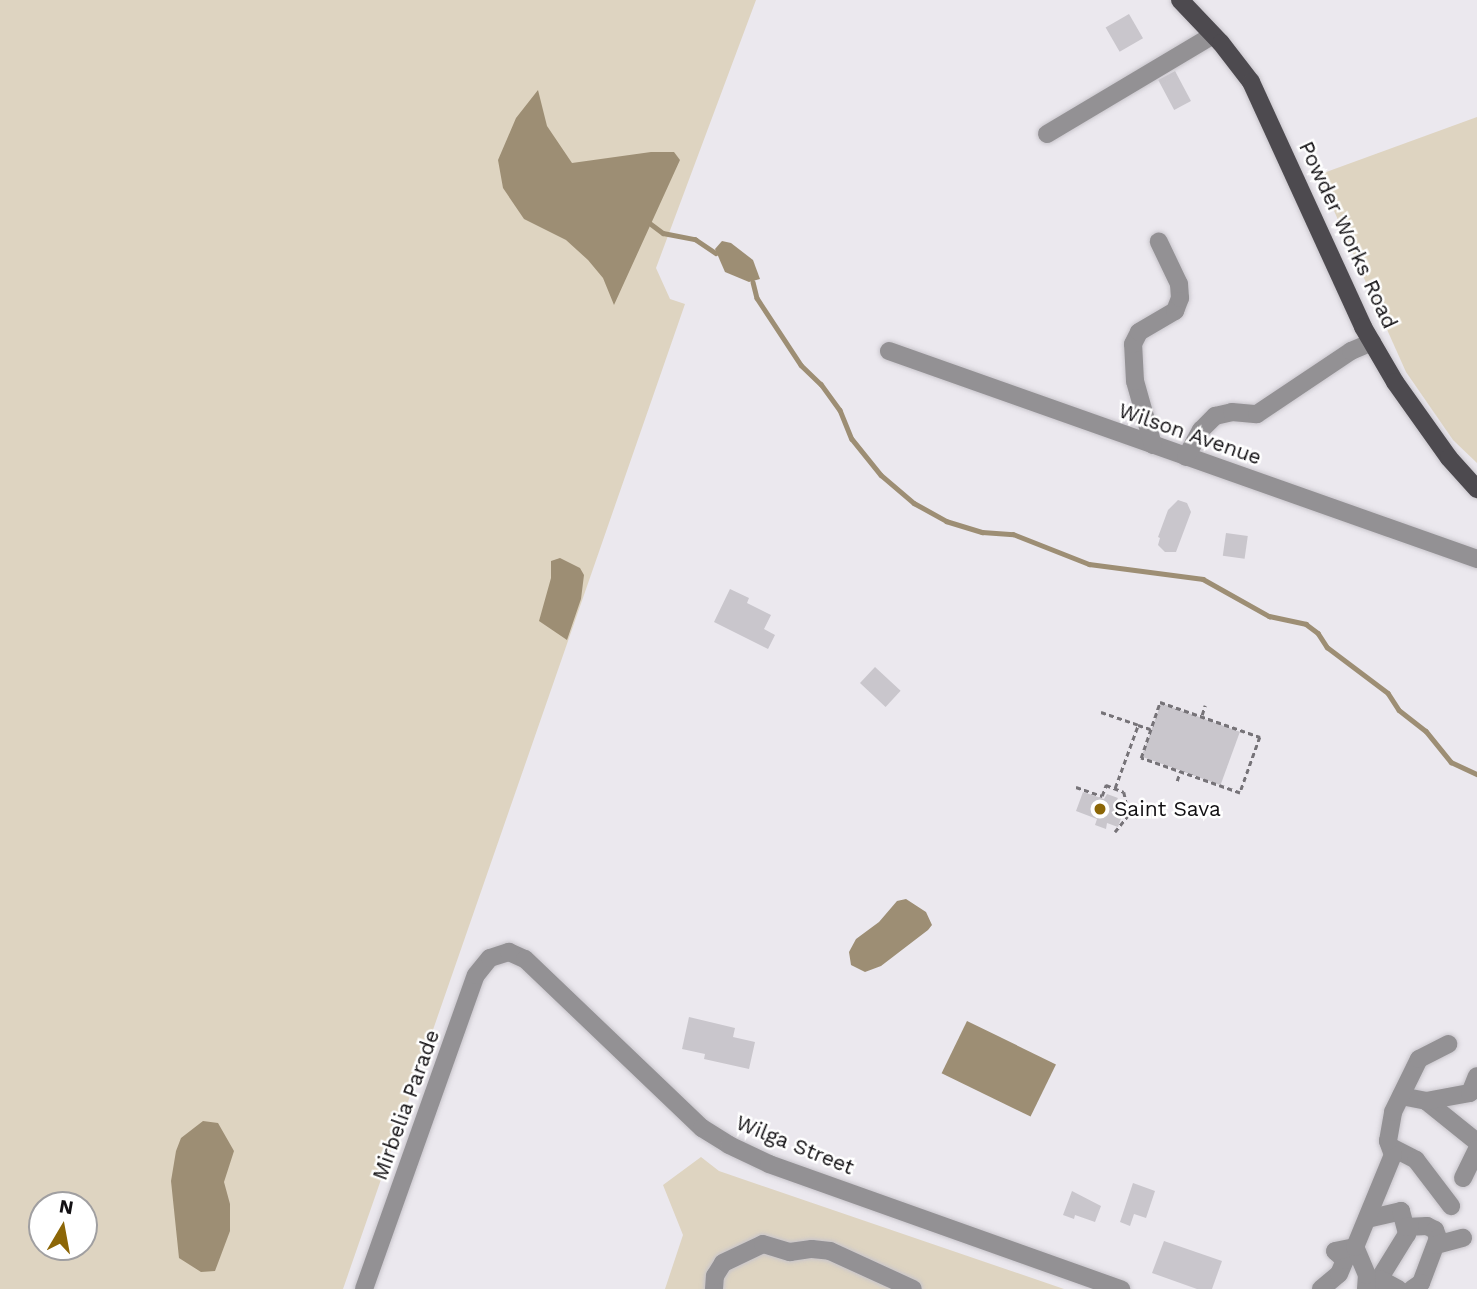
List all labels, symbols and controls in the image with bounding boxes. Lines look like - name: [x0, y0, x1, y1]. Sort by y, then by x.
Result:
- street label: Powder Works Road: [1293, 137, 1403, 333]
- street label: Wilson Avenue: [1115, 398, 1265, 470]
- place label: Saint Sava: [1114, 796, 1221, 822]
- marker: Saint Sava: [1092, 801, 1108, 817]
- street label: Mirbelia Parade: [367, 1026, 445, 1184]
- street label: Wilga Street: [732, 1110, 858, 1180]
- north arrow: [28, 1191, 98, 1261]
- text: N: [57, 1194, 75, 1219]

